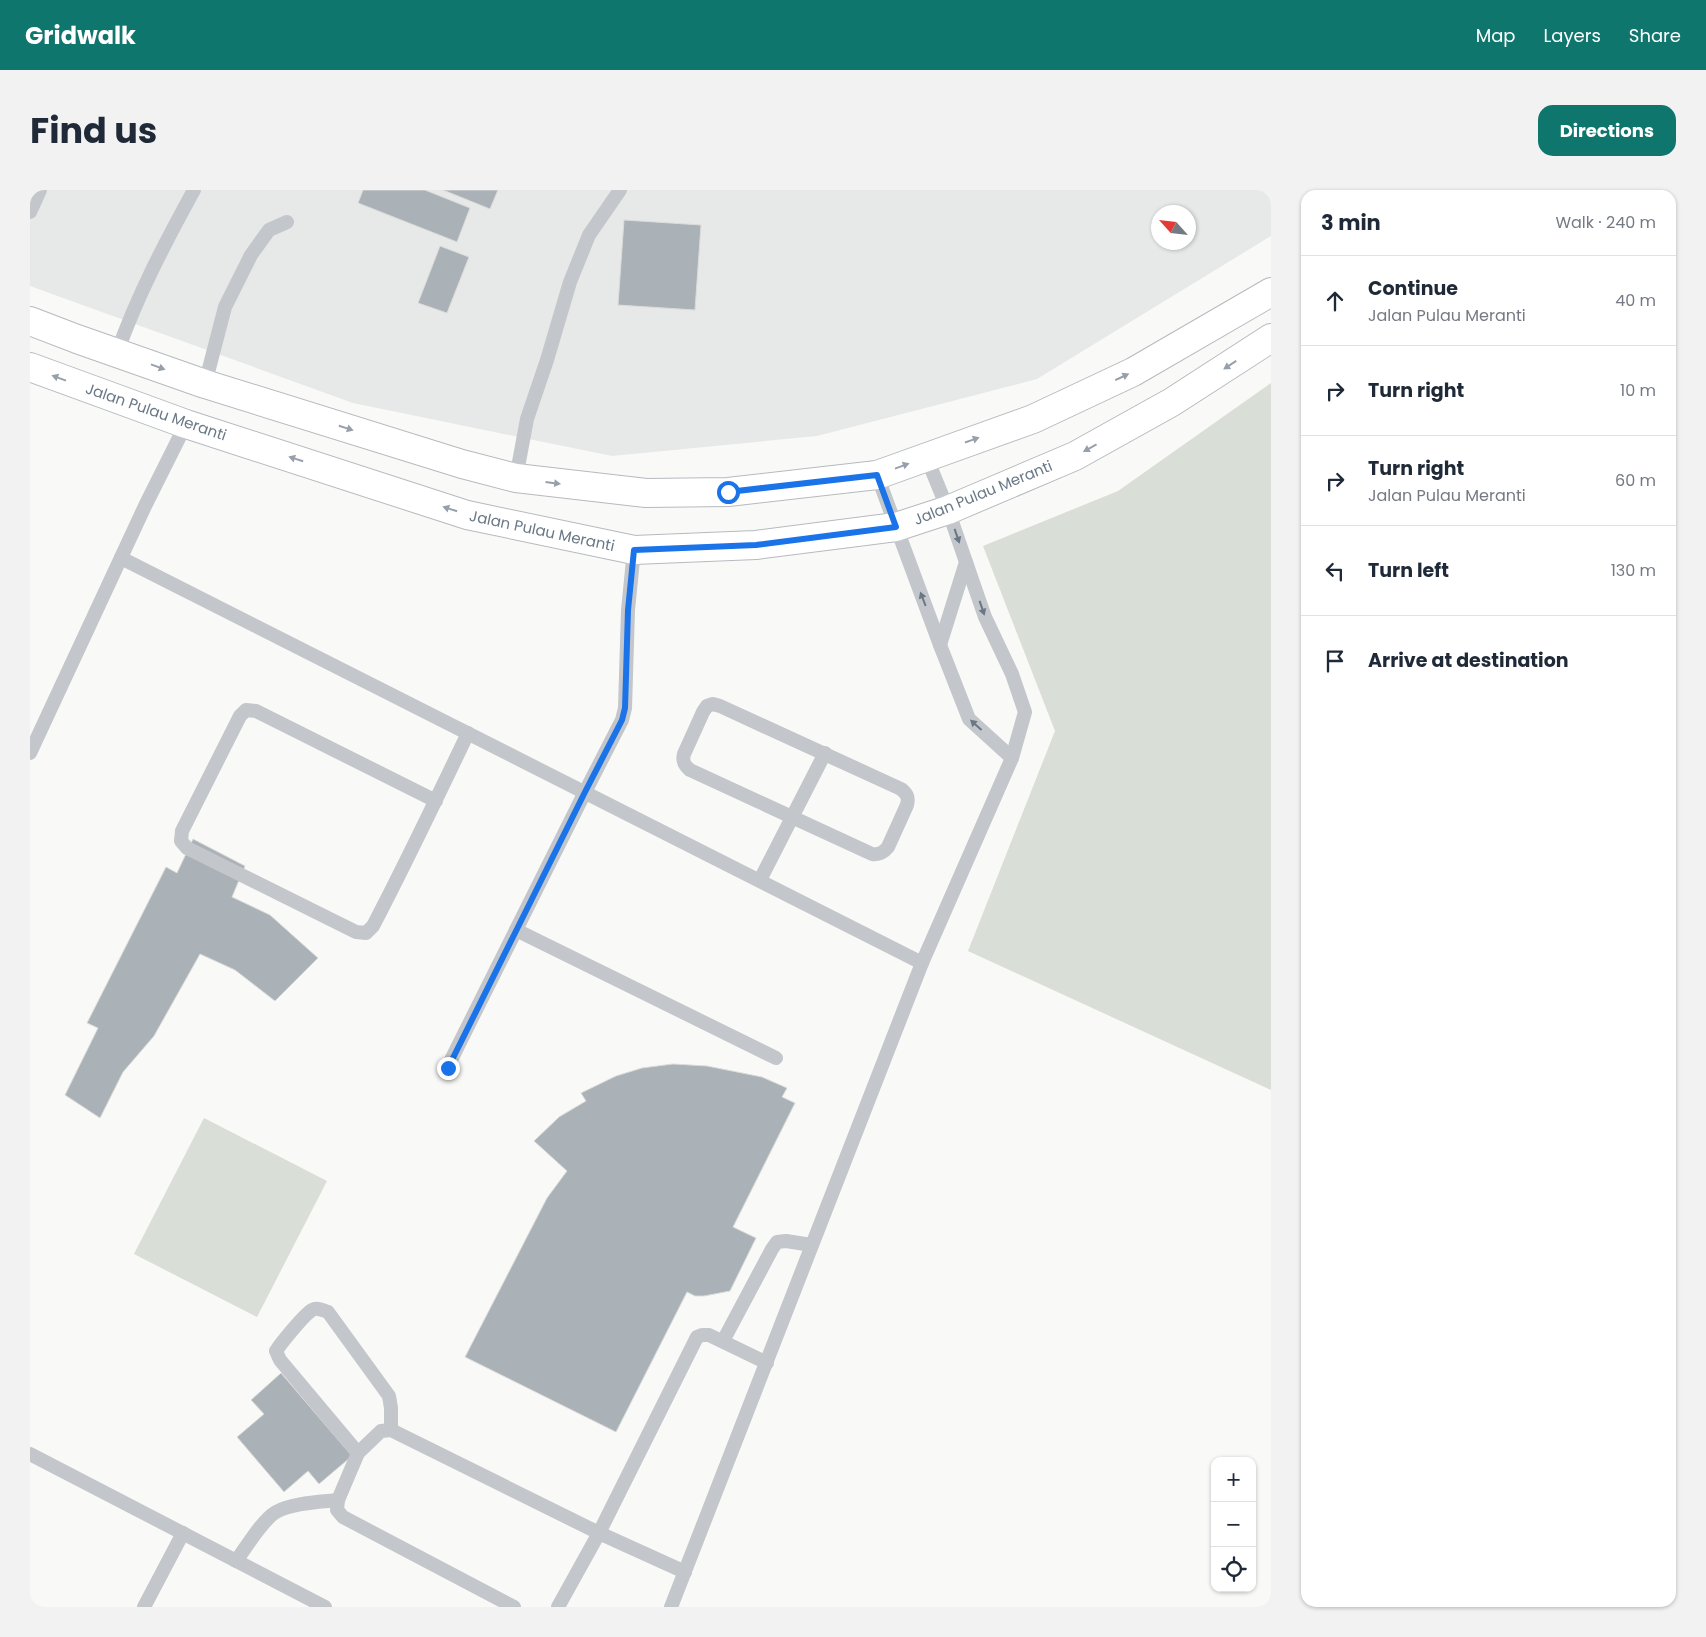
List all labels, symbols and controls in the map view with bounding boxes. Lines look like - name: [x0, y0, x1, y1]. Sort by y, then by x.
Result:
- text: Gridwalk: [25, 19, 136, 52]
- text: Map: [1476, 23, 1516, 48]
- text: Layers: [1544, 23, 1601, 48]
- text: Share: [1629, 23, 1681, 48]
- button: Directions: [1538, 105, 1676, 156]
- text: Find us: [30, 106, 157, 155]
- north arrow: [1151, 205, 1196, 250]
- text: 3 min: [1321, 208, 1381, 237]
- text: Walk · 240 m: [1555, 211, 1656, 234]
- text: Continue: [1368, 275, 1458, 302]
- icon: ahead: [1321, 287, 1349, 315]
- text: 40 m: [1615, 289, 1656, 312]
- text: Jalan Pulau Meranti: [1368, 304, 1526, 327]
- one-way arrow: [1223, 360, 1237, 369]
- one-way arrow: [151, 363, 166, 371]
- one-way arrow: [52, 373, 67, 381]
- one-way arrow: [1115, 373, 1129, 381]
- icon: right: [1321, 377, 1349, 405]
- text: Turn right: [1368, 377, 1464, 404]
- street label: Jalan Pulau Meranti: [83, 378, 230, 446]
- text: 10 m: [1620, 379, 1656, 402]
- one-way arrow: [339, 424, 354, 432]
- one-way arrow: [965, 436, 980, 443]
- one-way arrow: [1084, 443, 1097, 452]
- one-way arrow: [288, 455, 303, 463]
- street label: Jalan Pulau Meranti: [910, 455, 1055, 530]
- text: Turn right: [1368, 455, 1464, 482]
- one-way arrow: [894, 461, 909, 469]
- icon: right: [1321, 467, 1349, 495]
- text: 60 m: [1615, 469, 1656, 492]
- one-way arrow: [546, 479, 562, 487]
- route start: [717, 481, 740, 504]
- text: Jalan Pulau Meranti: [1368, 484, 1526, 507]
- one-way arrow: [442, 505, 457, 513]
- street label: Jalan Pulau Meranti: [468, 505, 617, 556]
- one-way arrow: [954, 528, 961, 543]
- icon: left: [1321, 557, 1349, 585]
- text: Turn left: [1368, 557, 1449, 584]
- text: 130 m: [1611, 559, 1656, 582]
- one-way arrow: [919, 592, 926, 607]
- one-way arrow: [979, 600, 986, 615]
- icon: arrive: [1321, 647, 1349, 675]
- text: Arrive at destination: [1368, 647, 1569, 674]
- one-way arrow: [970, 719, 982, 731]
- route end: [437, 1057, 460, 1080]
- map controls: [1211, 1457, 1256, 1592]
- button: +: [1211, 1457, 1256, 1502]
- button: −: [1211, 1502, 1256, 1547]
- button: locate: [1211, 1547, 1256, 1592]

